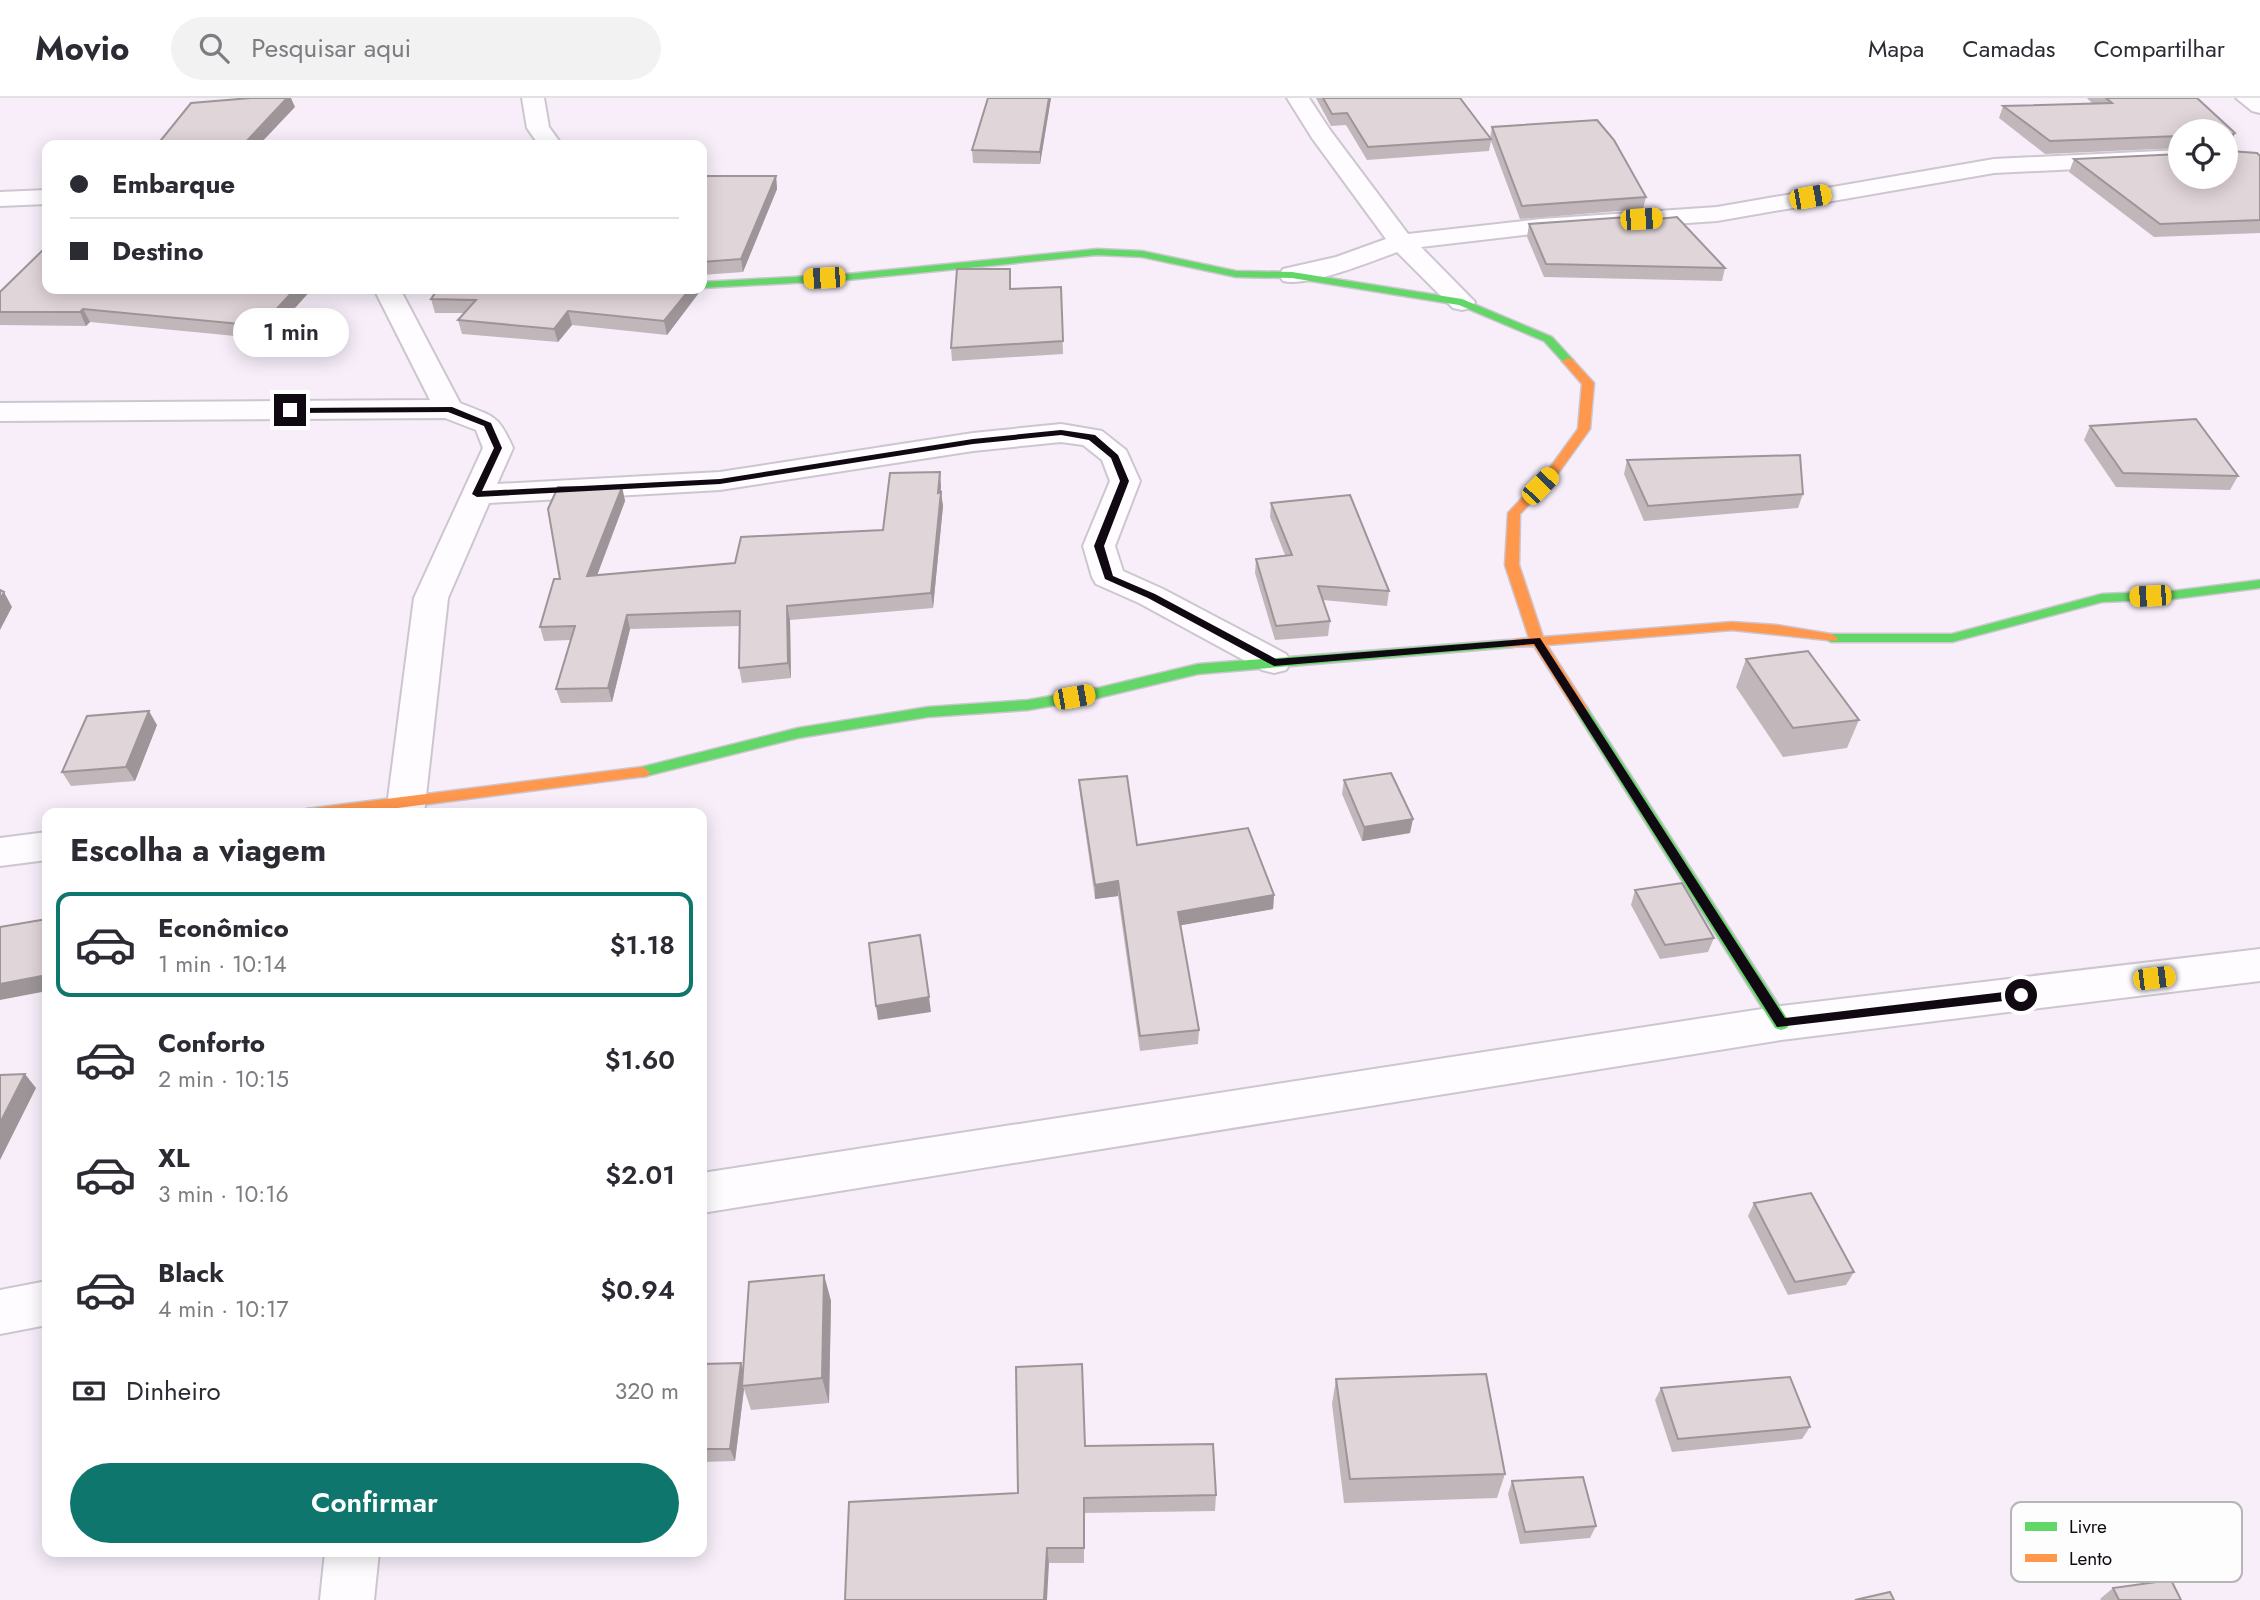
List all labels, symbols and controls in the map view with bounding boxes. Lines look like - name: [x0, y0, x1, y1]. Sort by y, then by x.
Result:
- search box: [171, 17, 661, 80]
- text: Movio: [35, 25, 129, 72]
- icon: search: [195, 29, 233, 67]
- text: Pesquisar aqui: [251, 29, 411, 67]
- text: Mapa: [1868, 31, 1924, 66]
- text: Camadas: [1962, 31, 2055, 66]
- text: Compartilhar: [2093, 31, 2225, 66]
- map controls: [2168, 119, 2238, 189]
- button: locate: [2168, 119, 2238, 189]
- text: Embarque: [112, 165, 235, 203]
- car: [1788, 183, 1833, 211]
- car: [1620, 207, 1663, 231]
- text: Destino: [112, 232, 204, 270]
- car: [803, 266, 846, 290]
- callout: 1 min: [232, 308, 348, 358]
- text: 1 min: [263, 315, 319, 349]
- route end: [274, 394, 306, 426]
- car: [1518, 464, 1563, 508]
- car: [2129, 584, 2172, 608]
- car: [1052, 683, 1097, 711]
- text: Escolha a viagem: [70, 827, 326, 873]
- text: Econômico: [158, 909, 289, 947]
- icon: car: [74, 913, 137, 976]
- text: $1.18: [610, 926, 675, 964]
- text: 1 min · 10:14: [158, 947, 287, 981]
- car: [2132, 965, 2177, 991]
- route start: [2005, 979, 2037, 1011]
- text: Conforto: [158, 1024, 265, 1062]
- icon: car: [74, 1028, 137, 1091]
- text: $1.60: [605, 1041, 675, 1079]
- text: 2 min · 10:15: [158, 1062, 289, 1096]
- text: XL: [158, 1139, 190, 1177]
- icon: car: [74, 1143, 137, 1206]
- text: $2.01: [605, 1156, 675, 1194]
- text: 3 min · 10:16: [158, 1177, 289, 1211]
- text: Black: [158, 1254, 224, 1292]
- icon: car: [74, 1258, 137, 1321]
- text: $0.94: [600, 1271, 675, 1309]
- text: 4 min · 10:17: [158, 1292, 288, 1326]
- icon: cash: [70, 1372, 108, 1410]
- text: Dinheiro: [126, 1372, 221, 1410]
- text: 320 m: [615, 1374, 679, 1408]
- button: Confirmar: [70, 1463, 679, 1543]
- legend: [2011, 1502, 2242, 1582]
- text: Livre: [2069, 1513, 2107, 1540]
- text: Lento: [2069, 1545, 2112, 1572]

